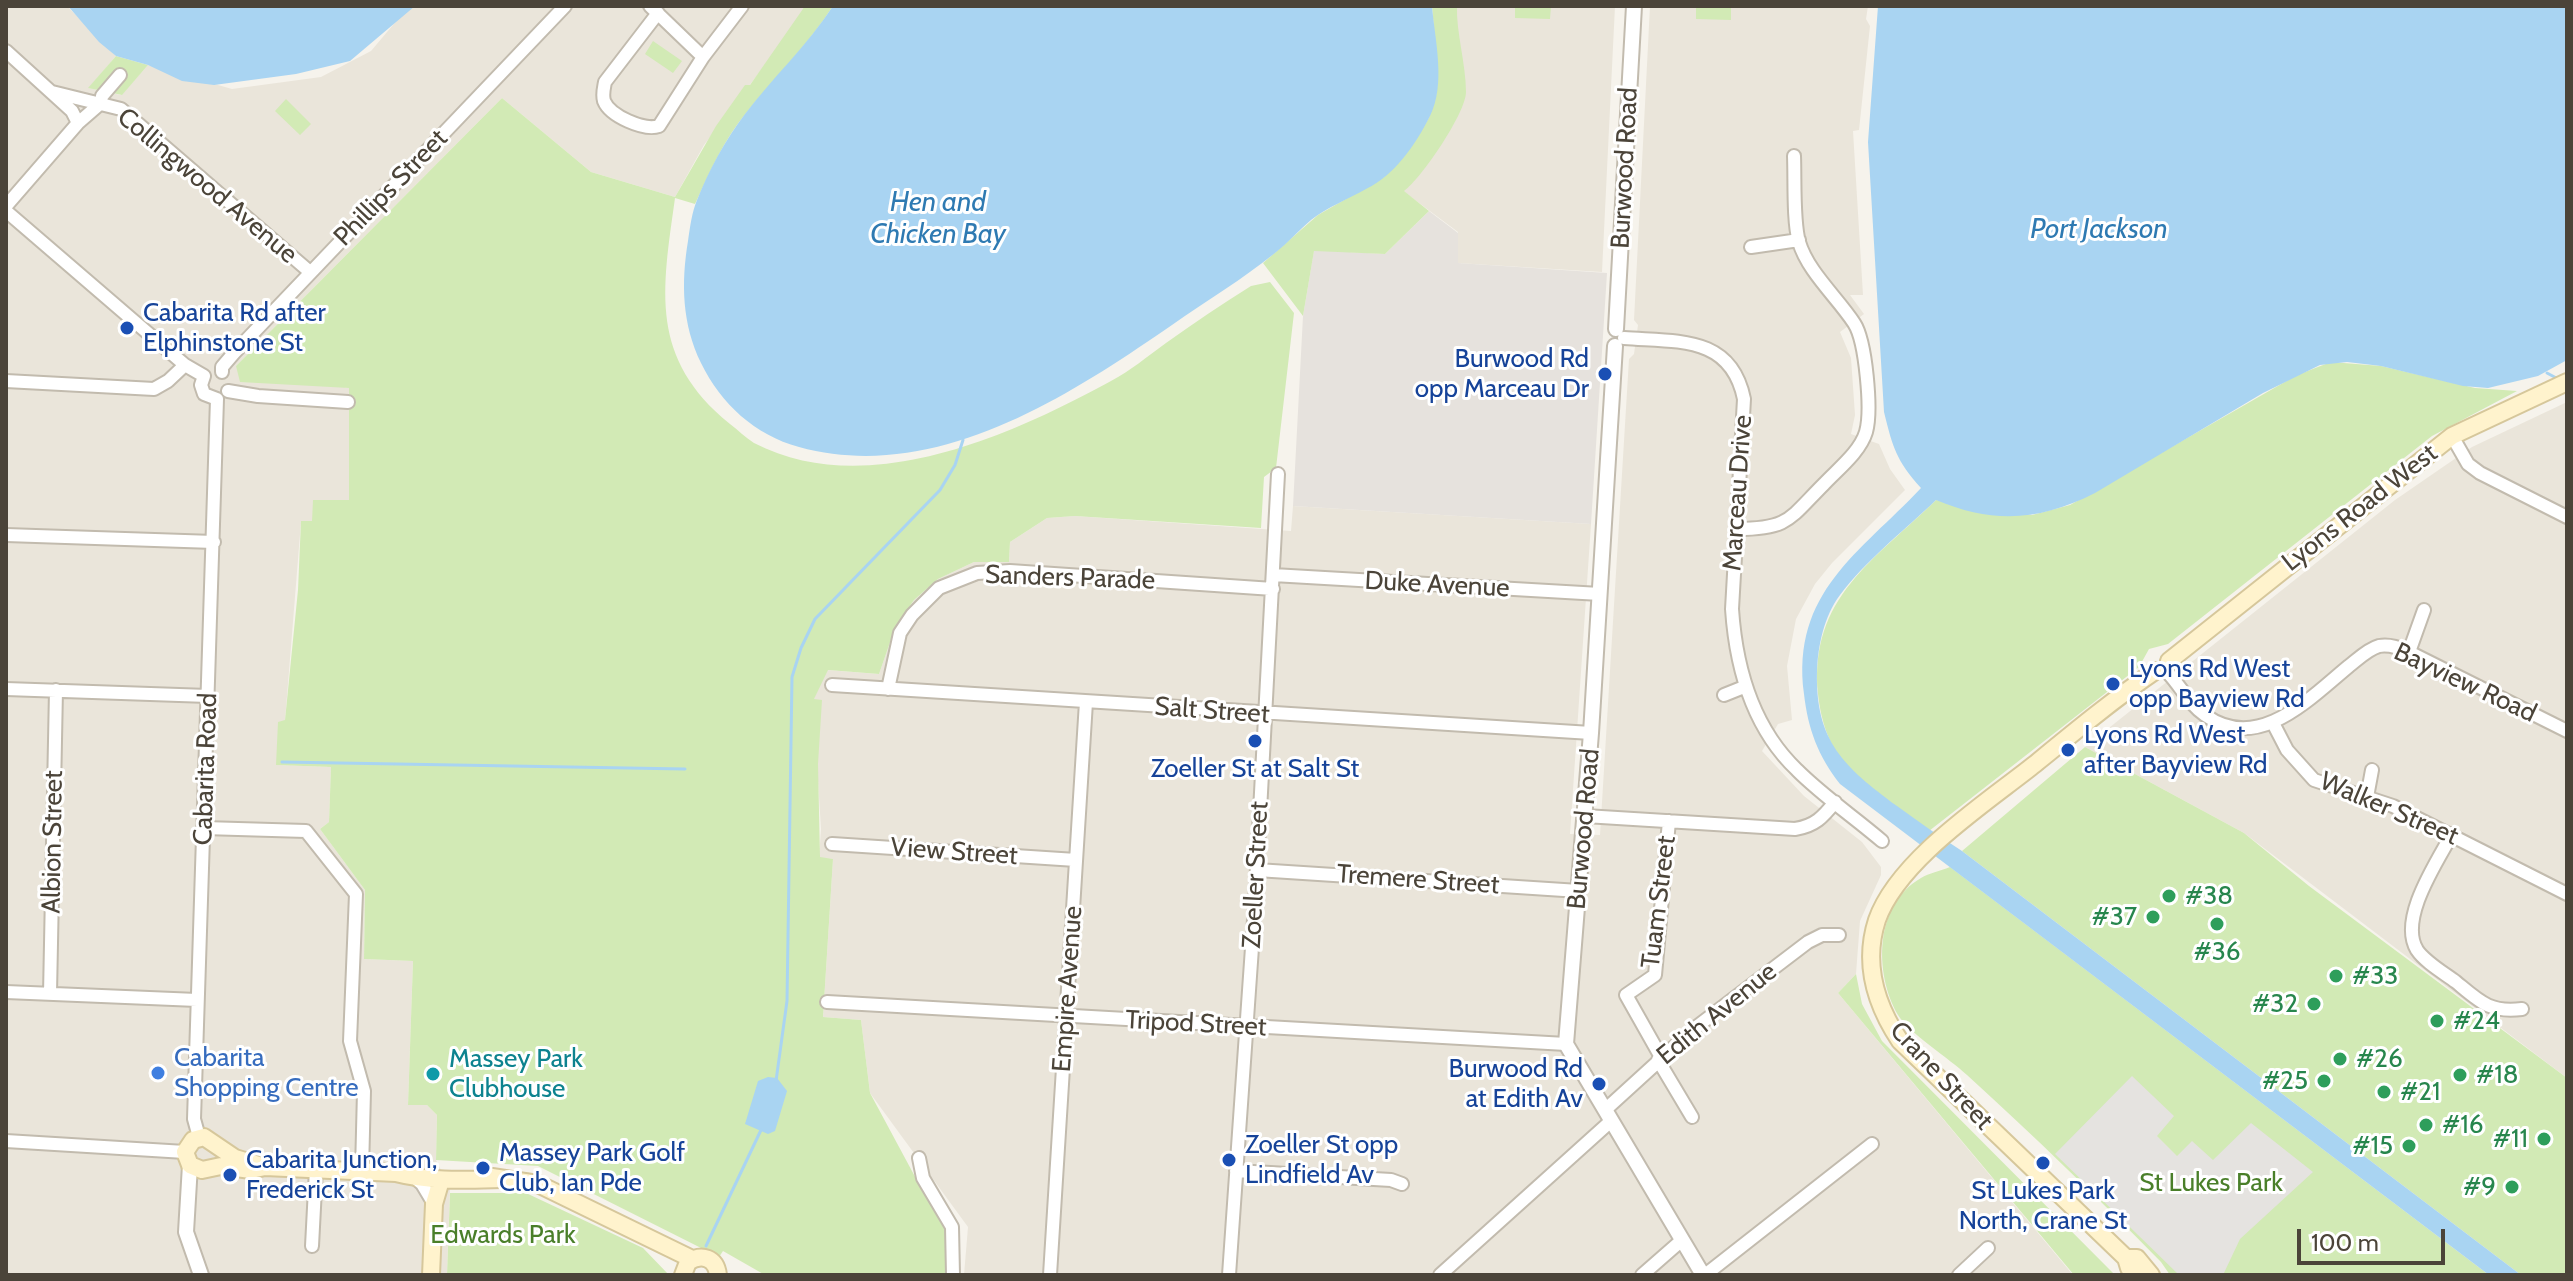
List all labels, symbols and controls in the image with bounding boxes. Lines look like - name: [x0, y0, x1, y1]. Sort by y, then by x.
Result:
- street label: Burwood Road: [1605, 87, 1645, 249]
- street label: Collingwood Avenue: [111, 102, 303, 270]
- street label: Phillips Street: [328, 123, 454, 253]
- water label: Hen and Chicken Bay: [870, 186, 1006, 252]
- water label: Port Jackson: [2030, 213, 2168, 247]
- place label: Cabarita Rd after Elphinstone St: [143, 297, 326, 358]
- marker: Cabarita Rd after Elphinstone St: [118, 319, 136, 337]
- place label: Burwood Rd opp Marceau Dr: [1415, 343, 1589, 404]
- marker: Burwood Rd opp Marceau Dr: [1596, 365, 1614, 383]
- street label: Marceau Drive: [1717, 414, 1759, 572]
- street label: Lyons Road West: [2276, 438, 2444, 578]
- street label: Sanders Parade: [985, 559, 1155, 597]
- street label: Duke Avenue: [1364, 566, 1510, 604]
- street label: Bayview Road: [2389, 636, 2541, 730]
- place label: Lyons Rd West opp Bayview Rd: [2129, 653, 2305, 714]
- marker: Lyons Rd West opp Bayview Rd: [2104, 675, 2122, 693]
- street label: Salt Street: [1154, 691, 1270, 731]
- street label: Cabarita Road: [188, 692, 224, 846]
- place label: Lyons Rd West after Bayview Rd: [2084, 719, 2268, 780]
- marker: Zoeller St at Salt St: [1246, 732, 1264, 750]
- marker: Lyons Rd West after Bayview Rd: [2059, 741, 2077, 759]
- street label: Burwood Road: [1561, 747, 1607, 911]
- place label: Zoeller St at Salt St: [1151, 753, 1359, 785]
- street label: Walker Street: [2315, 766, 2463, 852]
- street label: Albion Street: [36, 770, 70, 914]
- street label: Zoeller Street: [1237, 801, 1275, 949]
- street label: View Street: [889, 832, 1019, 872]
- street label: Tuam Street: [1635, 834, 1683, 970]
- street label: Tremere Street: [1336, 859, 1500, 901]
- place label: #38: [2185, 880, 2233, 912]
- marker: #38: [2160, 887, 2178, 905]
- place label: #37: [2092, 901, 2137, 933]
- street label: Empire Avenue: [1047, 905, 1089, 1073]
- marker: #37: [2144, 908, 2162, 926]
- marker: #36: [2208, 915, 2226, 933]
- place label: #36: [2193, 936, 2241, 968]
- street label: Edith Avenue: [1651, 956, 1783, 1072]
- place label: #33: [2352, 960, 2398, 992]
- marker: #33: [2327, 967, 2345, 985]
- place label: #32: [2252, 988, 2298, 1020]
- marker: #32: [2305, 995, 2323, 1013]
- street label: Tripod Street: [1125, 1005, 1267, 1043]
- place label: #24: [2453, 1005, 2500, 1037]
- marker: #24: [2428, 1012, 2446, 1030]
- street label: Crane Street: [1883, 1015, 1999, 1137]
- place label: Cabarita Shopping Centre: [174, 1042, 358, 1104]
- place label: Massey Park Clubhouse: [449, 1043, 583, 1104]
- place label: #26: [2356, 1043, 2403, 1075]
- marker: #26: [2331, 1050, 2349, 1068]
- place label: Burwood Rd at Edith Av: [1449, 1053, 1583, 1114]
- place label: #18: [2476, 1059, 2519, 1091]
- marker: Cabarita Shopping Centre: [149, 1064, 167, 1082]
- marker: Massey Park Clubhouse: [424, 1065, 442, 1083]
- place label: #25: [2262, 1065, 2308, 1097]
- marker: #18: [2451, 1066, 2469, 1084]
- marker: #25: [2315, 1072, 2333, 1090]
- marker: Burwood Rd at Edith Av: [1590, 1075, 1608, 1093]
- place label: #21: [2400, 1076, 2440, 1108]
- marker: #21: [2375, 1083, 2393, 1101]
- place label: #16: [2442, 1109, 2484, 1141]
- marker: #16: [2417, 1116, 2435, 1134]
- place label: #11: [2493, 1123, 2528, 1155]
- place label: Zoeller St opp Lindfield Av: [1245, 1129, 1398, 1190]
- place label: #15: [2352, 1130, 2393, 1162]
- marker: #11: [2535, 1130, 2553, 1148]
- place label: Massey Park Golf Club, Ian Pde: [499, 1137, 685, 1198]
- marker: #15: [2400, 1137, 2418, 1155]
- place label: Cabarita Junction, Frederick St: [246, 1144, 437, 1206]
- marker: Zoeller St opp Lindfield Av: [1220, 1151, 1238, 1169]
- marker: St Lukes Park North, Crane St: [2034, 1154, 2052, 1172]
- marker: Massey Park Golf Club, Ian Pde: [474, 1159, 492, 1177]
- marker: Cabarita Junction, Frederick St: [221, 1166, 239, 1184]
- park label: St Lukes Park: [2139, 1167, 2283, 1199]
- place label: #9: [2463, 1171, 2496, 1203]
- place label: St Lukes Park North, Crane St: [1959, 1175, 2127, 1236]
- marker: #9: [2503, 1178, 2521, 1196]
- scale bar: [2301, 1213, 2449, 1263]
- park label: Edwards Park: [430, 1219, 576, 1251]
- text: 100 m: [2311, 1228, 2379, 1257]

